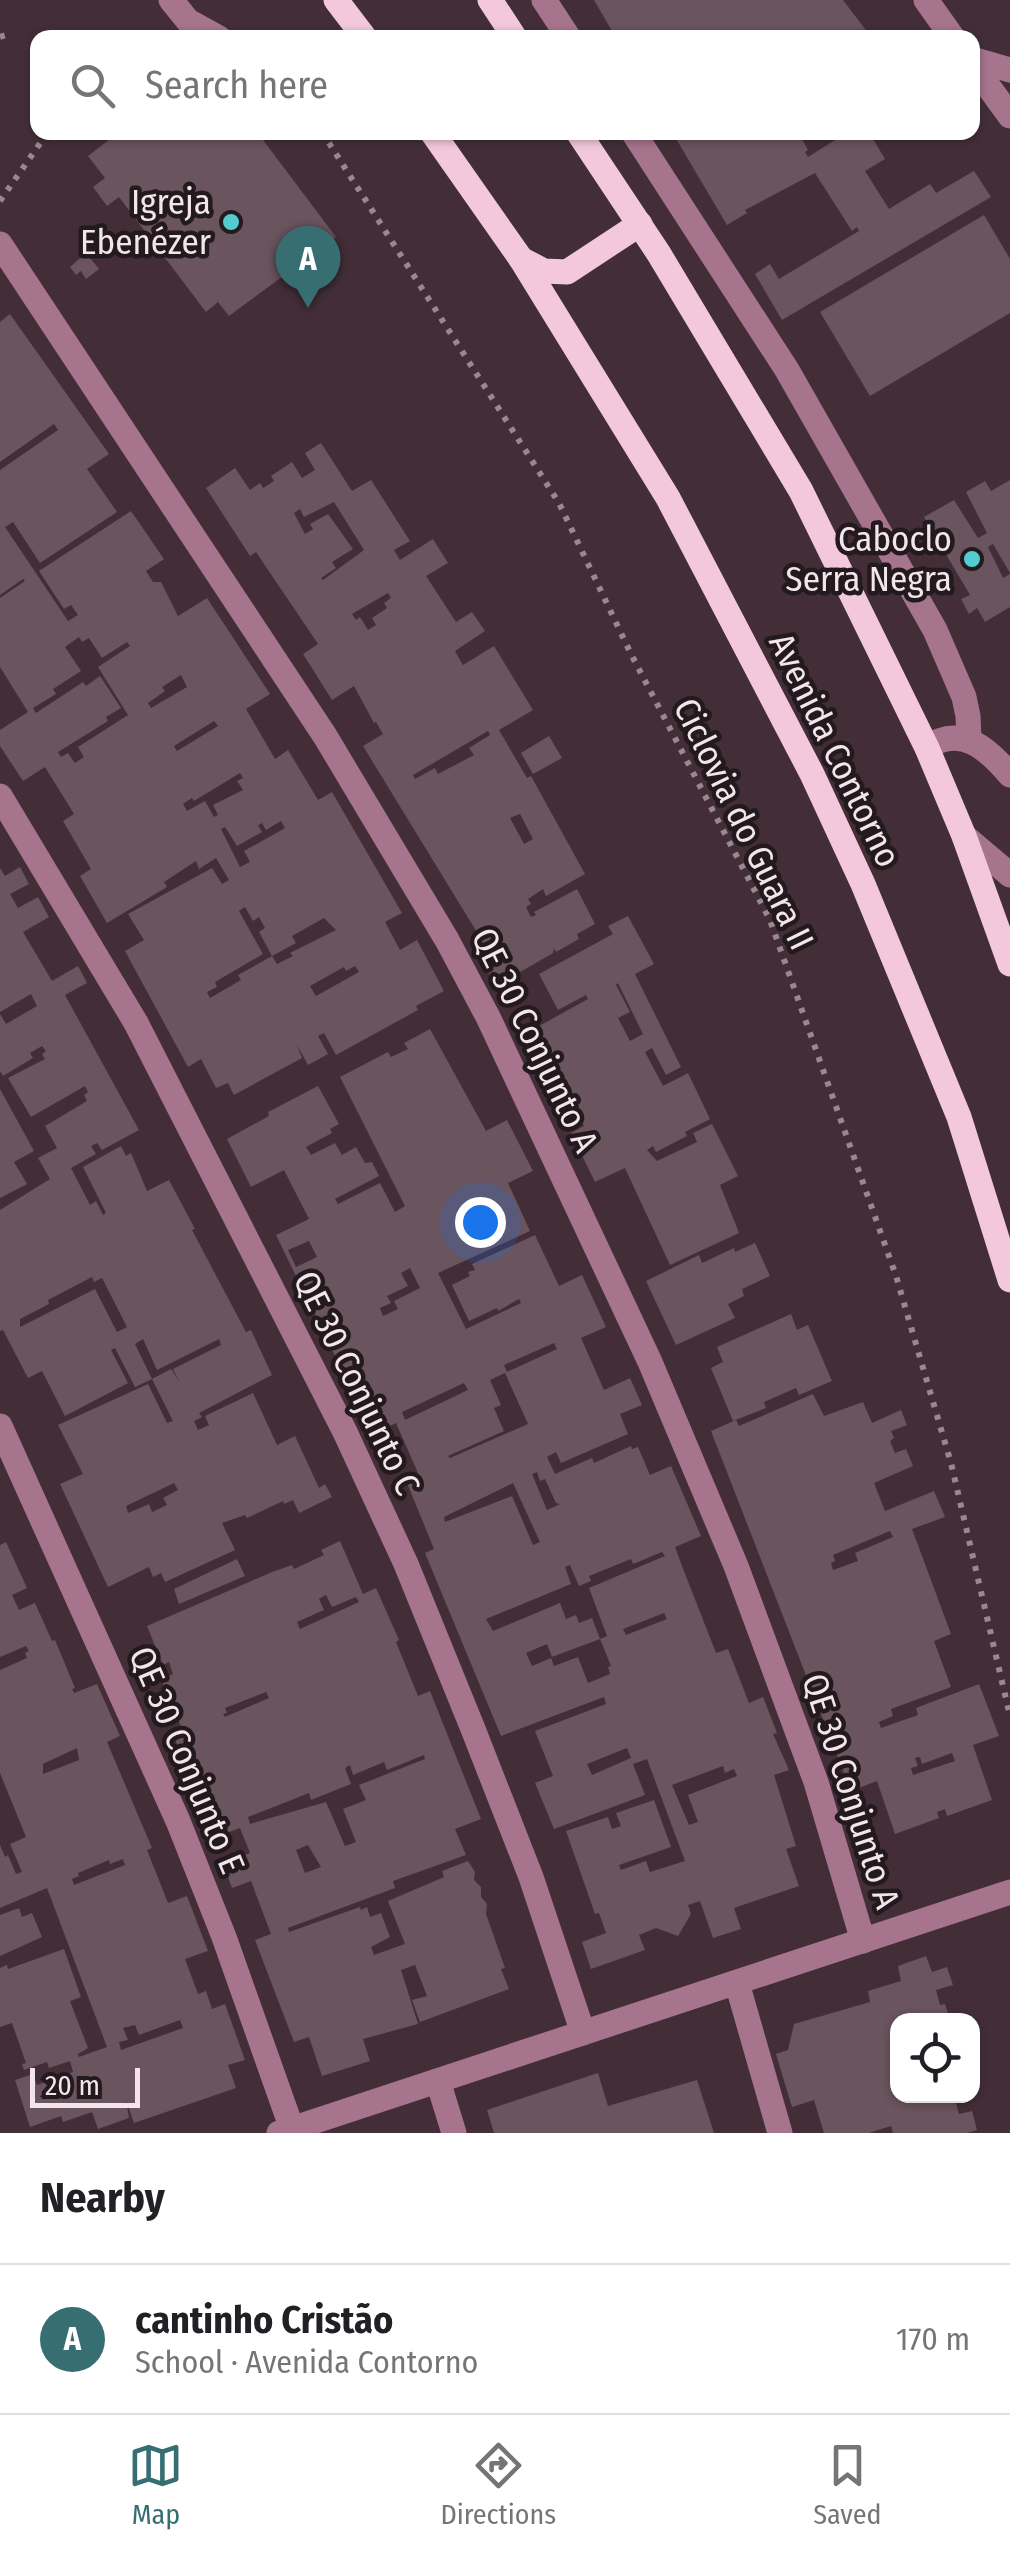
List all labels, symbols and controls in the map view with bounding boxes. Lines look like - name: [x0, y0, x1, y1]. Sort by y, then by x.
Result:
- search box: [30, 30, 980, 140]
- icon: search: [65, 58, 120, 113]
- text: Search here: [145, 62, 328, 108]
- place label: Igreja Ebenézer: [80, 181, 211, 263]
- marker: Igreja Ebenézer: [220, 211, 242, 233]
- pin: A: [276, 226, 340, 308]
- place label: Caboclo Serra Negra: [785, 518, 952, 600]
- marker: Caboclo Serra Negra: [961, 548, 983, 570]
- street label: Avenida Contorno: [760, 626, 910, 874]
- street label: Ciclovia do Guara II: [665, 691, 823, 957]
- street label: QE 30 Conjunto A: [463, 921, 608, 1160]
- your location: [455, 1197, 506, 1248]
- street label: QE 30 Conjunto C: [285, 1264, 429, 1502]
- street label: QE 30 Conjunto E: [120, 1640, 254, 1880]
- street label: QE 30 Conjunto A: [793, 1668, 909, 1914]
- map controls: [890, 2013, 980, 2103]
- button: locate: [890, 2013, 980, 2103]
- scale bar: [30, 2063, 140, 2108]
- text: 20 m: [45, 2069, 100, 2102]
- text: Nearby: [40, 2173, 165, 2223]
- text: cantinho Cristão: [135, 2297, 393, 2343]
- text: A: [64, 2320, 81, 2358]
- text: 170 m: [896, 2320, 970, 2358]
- text: School · Avenida Contorno: [135, 2343, 478, 2381]
- tab: Map: [128, 2438, 183, 2531]
- tab: Directions: [440, 2438, 556, 2531]
- tab: Saved: [813, 2438, 882, 2531]

